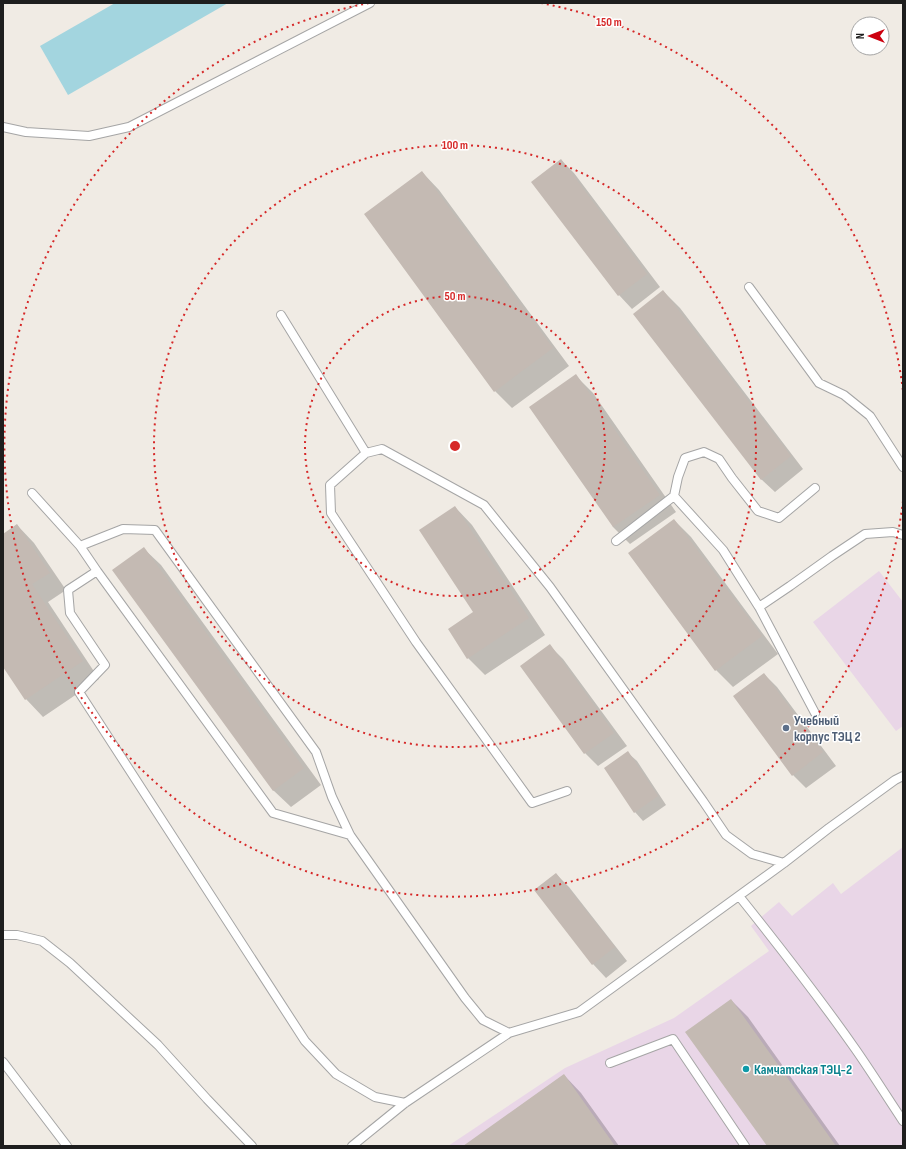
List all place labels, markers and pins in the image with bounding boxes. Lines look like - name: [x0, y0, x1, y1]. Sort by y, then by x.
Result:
- centre of rings: [448, 439, 462, 453]
- place label: Учебный корпус ТЭЦ 2: [794, 712, 861, 745]
- marker: Учебный корпус ТЭЦ 2: [781, 723, 791, 733]
- place label: Камчатская ТЭЦ-2: [754, 1061, 852, 1078]
- marker: Камчатская ТЭЦ-2: [741, 1064, 751, 1074]

